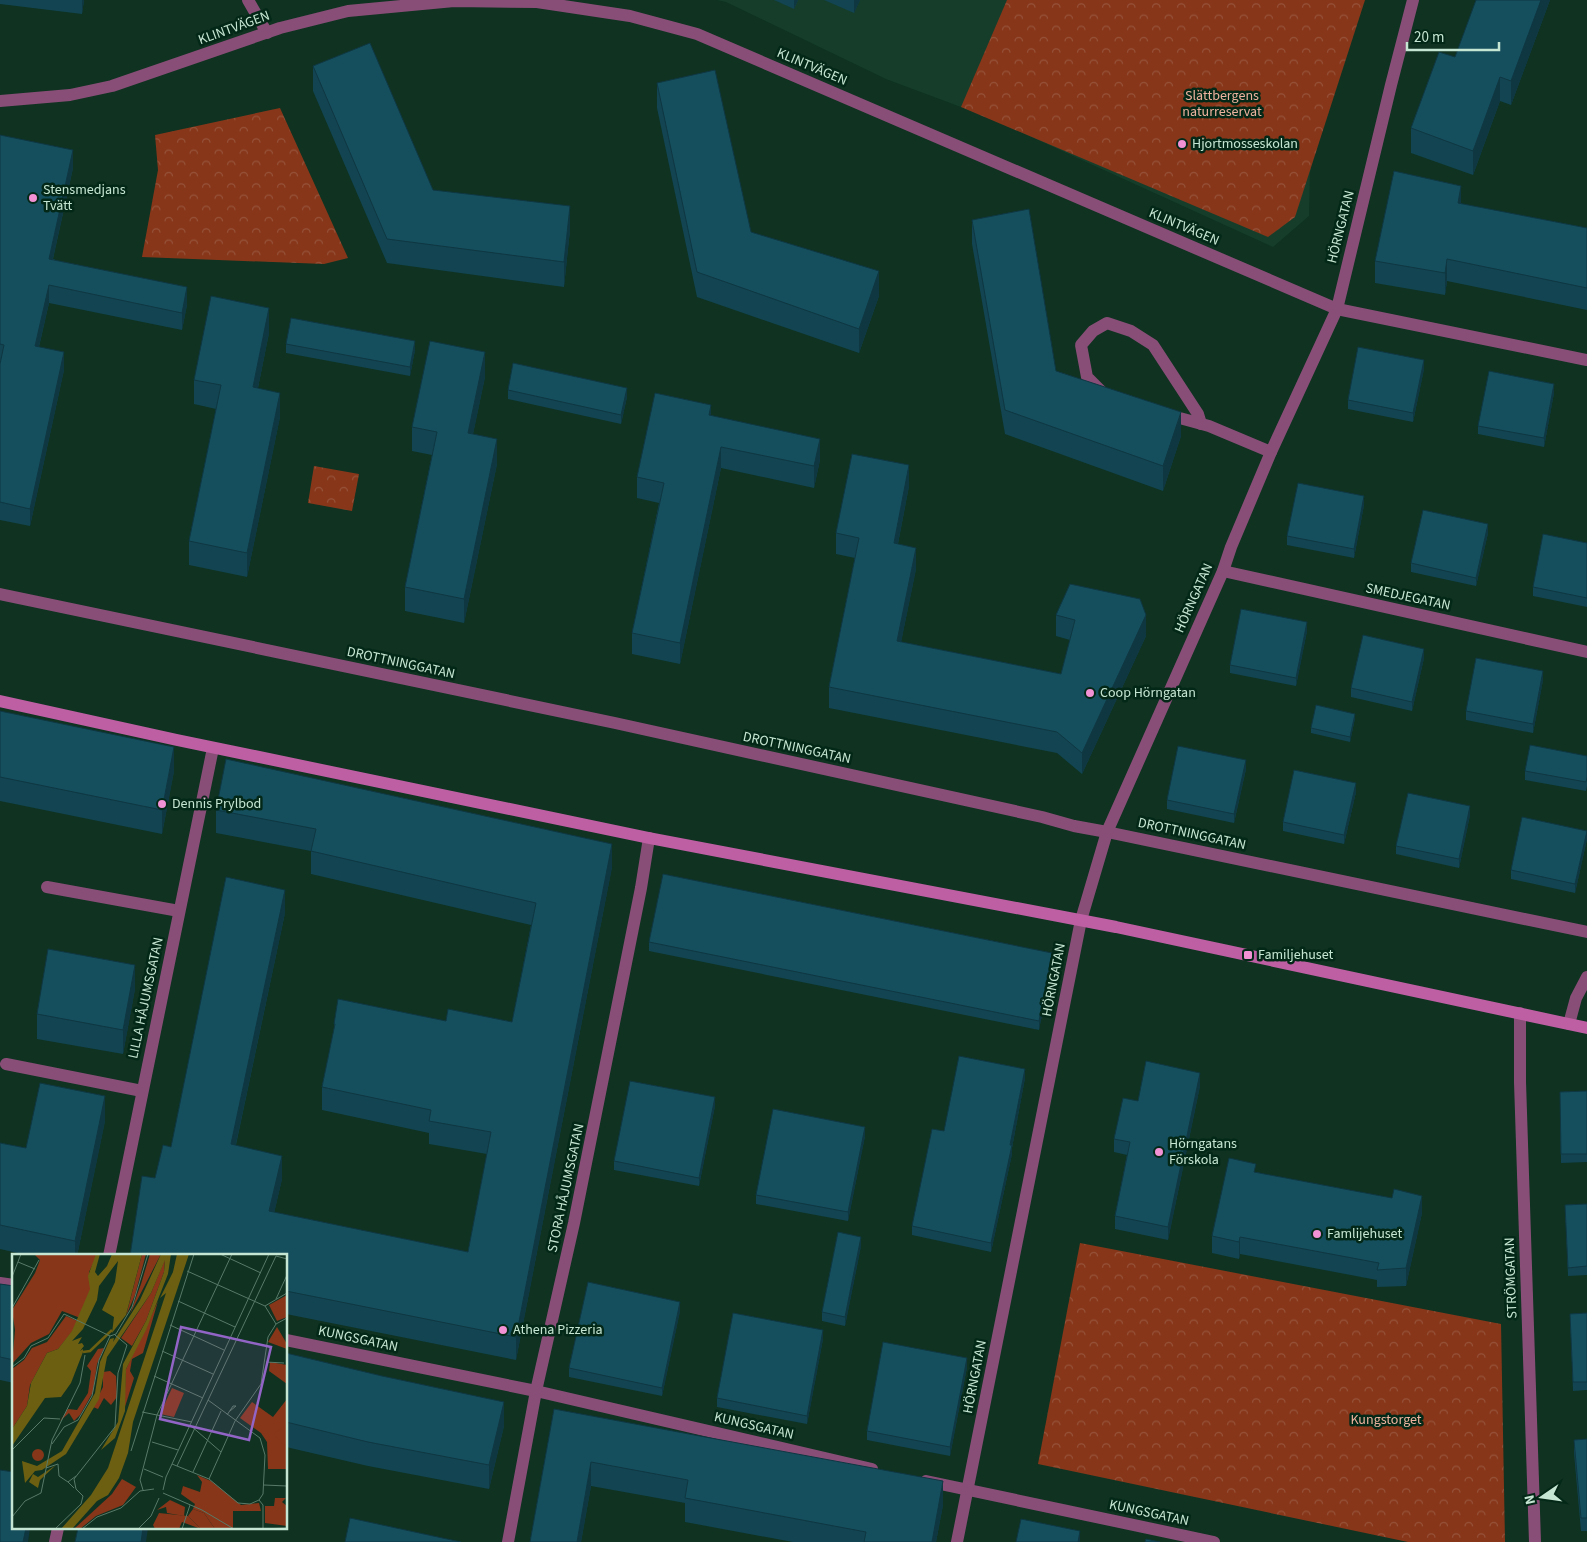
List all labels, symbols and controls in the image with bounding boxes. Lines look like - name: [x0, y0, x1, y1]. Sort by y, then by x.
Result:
- street label: KLINTVÄGEN: [195, 6, 273, 50]
- scale bar: [1407, 20, 1500, 52]
- text: 20 m: [1414, 27, 1444, 48]
- street label: KLINTVÄGEN: [774, 43, 850, 91]
- park label: Slättbergens naturreservat: [1182, 86, 1262, 122]
- place label: Hjortmosseskolan: [1192, 134, 1298, 154]
- marker: Hjortmosseskolan: [1176, 138, 1188, 150]
- place label: Stensmedjans Tvätt: [43, 180, 126, 216]
- street label: HÖRNGATAN: [1322, 188, 1360, 266]
- marker: Stensmedjans Tvätt: [27, 192, 39, 204]
- street label: KLINTVÄGEN: [1146, 203, 1222, 251]
- street label: HÖRNGATAN: [1170, 560, 1218, 636]
- street label: SMEDJEGATAN: [1364, 578, 1452, 616]
- street label: DROTTNINGGATAN: [345, 642, 457, 684]
- place label: Coop Hörngatan: [1100, 683, 1196, 703]
- marker: Coop Hörngatan: [1084, 687, 1096, 699]
- street label: DROTTNINGGATAN: [741, 727, 853, 769]
- place label: Dennis Prylbod: [172, 794, 261, 814]
- marker: Dennis Prylbod: [156, 798, 168, 810]
- street label: DROTTNINGGATAN: [1136, 813, 1248, 855]
- street label: LILLA HÅJUMSGATAN: [123, 935, 169, 1061]
- street label: HÖRNGATAN: [1037, 942, 1071, 1018]
- place label: Familjehuset: [1258, 945, 1334, 965]
- marker: Familjehuset: [1242, 949, 1254, 961]
- street label: STORA HÅJUMSGATAN: [543, 1122, 589, 1254]
- place label: Hörngatans Förskola: [1169, 1134, 1237, 1170]
- marker: Hörngatans Förskola: [1153, 1146, 1165, 1158]
- place label: Famlijehuset: [1327, 1224, 1402, 1244]
- marker: Famlijehuset: [1311, 1228, 1323, 1240]
- street label: STRÖMGATAN: [1500, 1237, 1522, 1319]
- inset map: [12, 1254, 288, 1530]
- place label: Athena Pizzeria: [513, 1320, 603, 1340]
- street label: KUNGSGATAN: [316, 1321, 400, 1357]
- marker: Athena Pizzeria: [497, 1324, 509, 1336]
- street label: HÖRNGATAN: [958, 1339, 992, 1415]
- street label: KUNGSGATAN: [712, 1407, 796, 1445]
- park label: Kungstorget: [1350, 1410, 1422, 1430]
- north arrow: [1517, 1472, 1567, 1522]
- text: N: [1520, 1493, 1541, 1506]
- street label: KUNGSGATAN: [1107, 1495, 1191, 1531]

